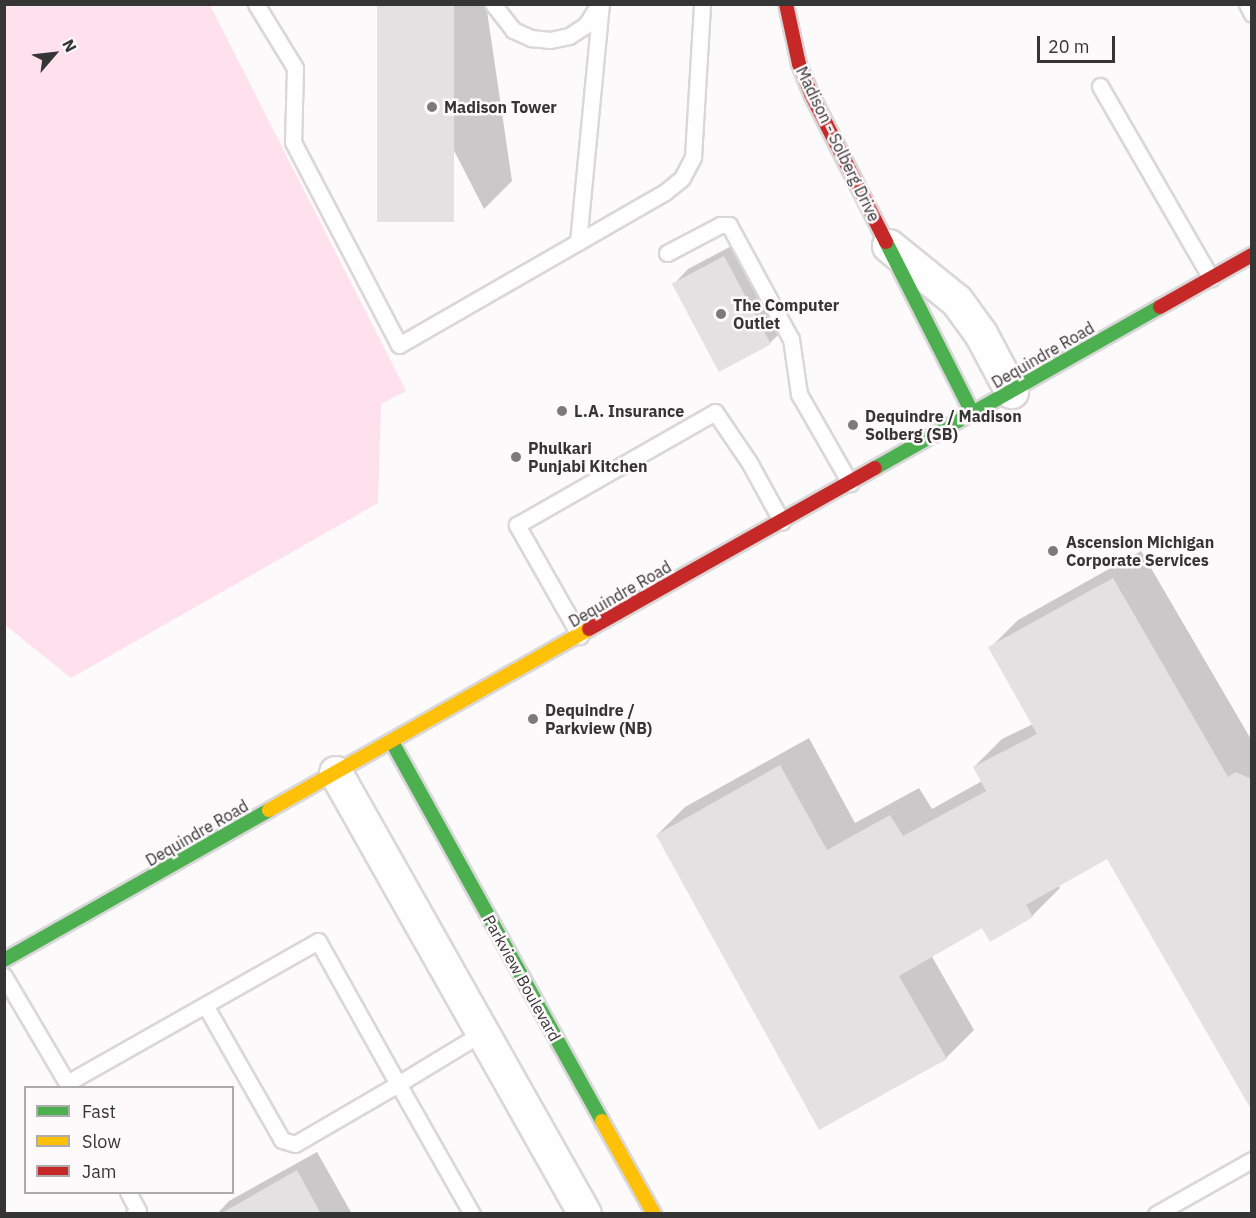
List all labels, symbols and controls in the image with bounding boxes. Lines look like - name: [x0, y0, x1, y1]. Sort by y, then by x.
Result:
- north arrow: [24, 24, 84, 84]
- scale bar: [1040, 24, 1118, 62]
- text: 20 m: [1048, 35, 1090, 58]
- text: N: [58, 36, 81, 55]
- street label: Madison - Solberg Drive: [792, 63, 884, 225]
- place label: Madison Tower: [444, 97, 557, 117]
- marker: Madison Tower: [425, 100, 439, 114]
- place label: The Computer Outlet: [733, 295, 839, 333]
- marker: The Computer Outlet: [714, 307, 728, 321]
- street label: Dequindre Road: [988, 318, 1098, 392]
- place label: L.A. Insurance: [574, 401, 684, 421]
- marker: L.A. Insurance: [555, 404, 569, 418]
- place label: Dequindre / Madison Solberg (SB): [865, 406, 1022, 444]
- marker: Dequindre / Madison Solberg (SB): [846, 418, 860, 432]
- place label: Phulkari Punjabi Kitchen: [528, 438, 647, 476]
- marker: Phulkari Punjabi Kitchen: [509, 450, 523, 464]
- place label: Ascension Michigan Corporate Services: [1066, 532, 1214, 570]
- marker: Ascension Michigan Corporate Services: [1044, 542, 1062, 560]
- street label: Dequindre Road: [565, 557, 675, 631]
- place label: Dequindre / Parkview (NB): [545, 700, 652, 738]
- marker: Dequindre / Parkview (NB): [526, 712, 540, 726]
- street label: Dequindre Road: [142, 796, 252, 870]
- street label: Parkview Boulevard: [479, 911, 565, 1045]
- legend: [24, 1086, 234, 1194]
- text: Fast: [82, 1100, 116, 1123]
- text: Slow: [82, 1130, 121, 1153]
- text: Jam: [82, 1160, 117, 1183]

